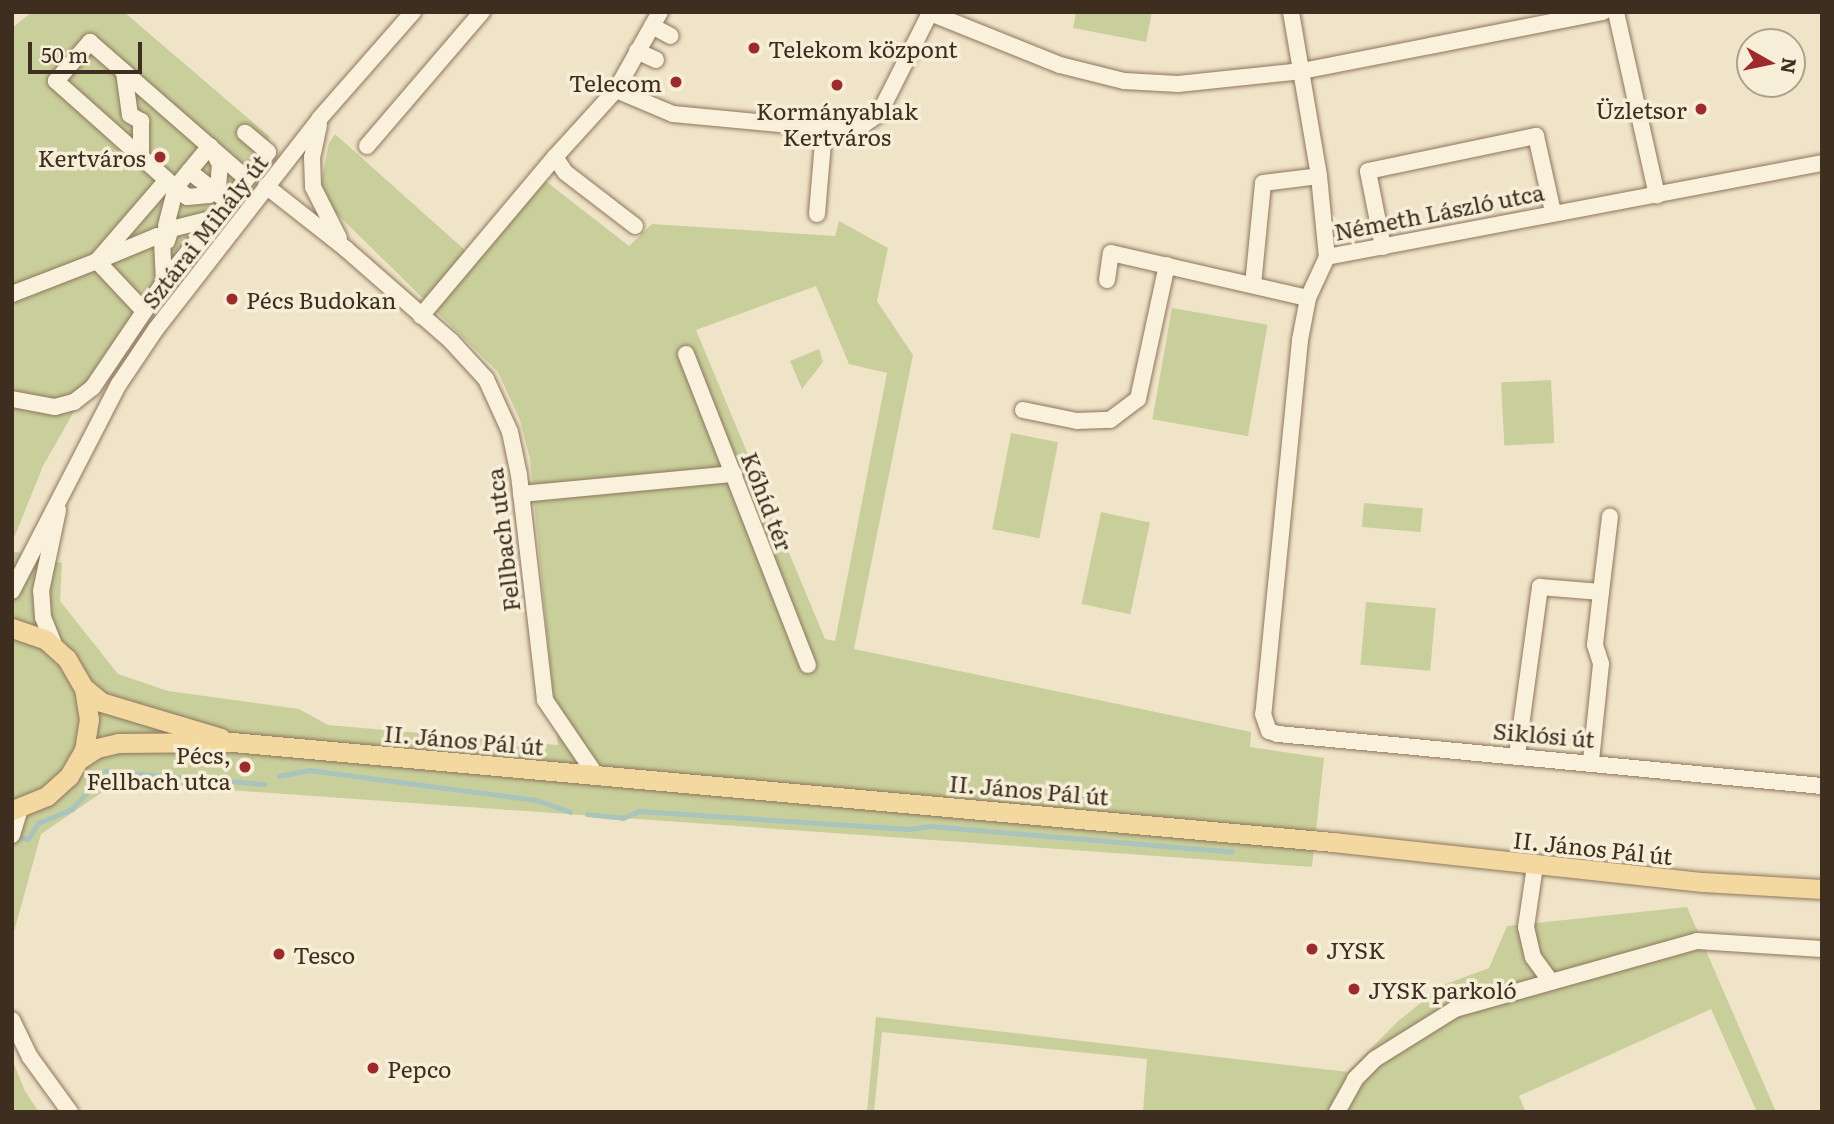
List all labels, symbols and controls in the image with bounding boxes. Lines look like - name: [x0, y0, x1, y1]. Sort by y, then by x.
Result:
- scale bar: [32, 28, 145, 72]
- north arrow: [1736, 28, 1806, 98]
- place label: Telekom központ: [768, 34, 958, 62]
- text: 50 m: [41, 38, 88, 69]
- marker: Telekom központ: [746, 40, 762, 56]
- text: N: [1775, 56, 1805, 76]
- place label: Telecom: [569, 68, 662, 96]
- marker: Telecom: [668, 74, 684, 90]
- marker: Kormányablak Kertváros: [829, 77, 845, 93]
- place label: Üzletsor: [1595, 95, 1687, 123]
- place label: Kormányablak Kertváros: [756, 96, 918, 150]
- marker: Üzletsor: [1693, 101, 1709, 117]
- place label: Kertváros: [38, 143, 146, 171]
- street label: Sztárai Mihály út: [135, 149, 273, 313]
- marker: Kertváros: [152, 149, 168, 165]
- street label: Németh László utca: [1332, 177, 1546, 245]
- place label: Pécs Budokan: [246, 285, 396, 313]
- marker: Pécs Budokan: [224, 291, 240, 307]
- street label: Kőhíd tér: [737, 448, 799, 554]
- street label: Fellbach utca: [479, 467, 525, 613]
- street label: Siklósi út: [1492, 716, 1596, 752]
- street label: II. János Pál út: [383, 718, 545, 760]
- place label: Pécs, Fellbach utca: [86, 740, 231, 794]
- marker: Pécs, Fellbach utca: [237, 759, 253, 775]
- street label: II. János Pál út: [948, 768, 1110, 810]
- street label: II. János Pál út: [1512, 825, 1674, 869]
- place label: JYSK: [1326, 935, 1385, 963]
- place label: Tesco: [293, 940, 355, 968]
- marker: JYSK: [1304, 941, 1320, 957]
- marker: Tesco: [271, 946, 287, 962]
- place label: JYSK parkoló: [1368, 975, 1517, 1003]
- marker: JYSK parkoló: [1346, 981, 1362, 997]
- place label: Pepco: [387, 1054, 452, 1082]
- marker: Pepco: [365, 1060, 381, 1076]

